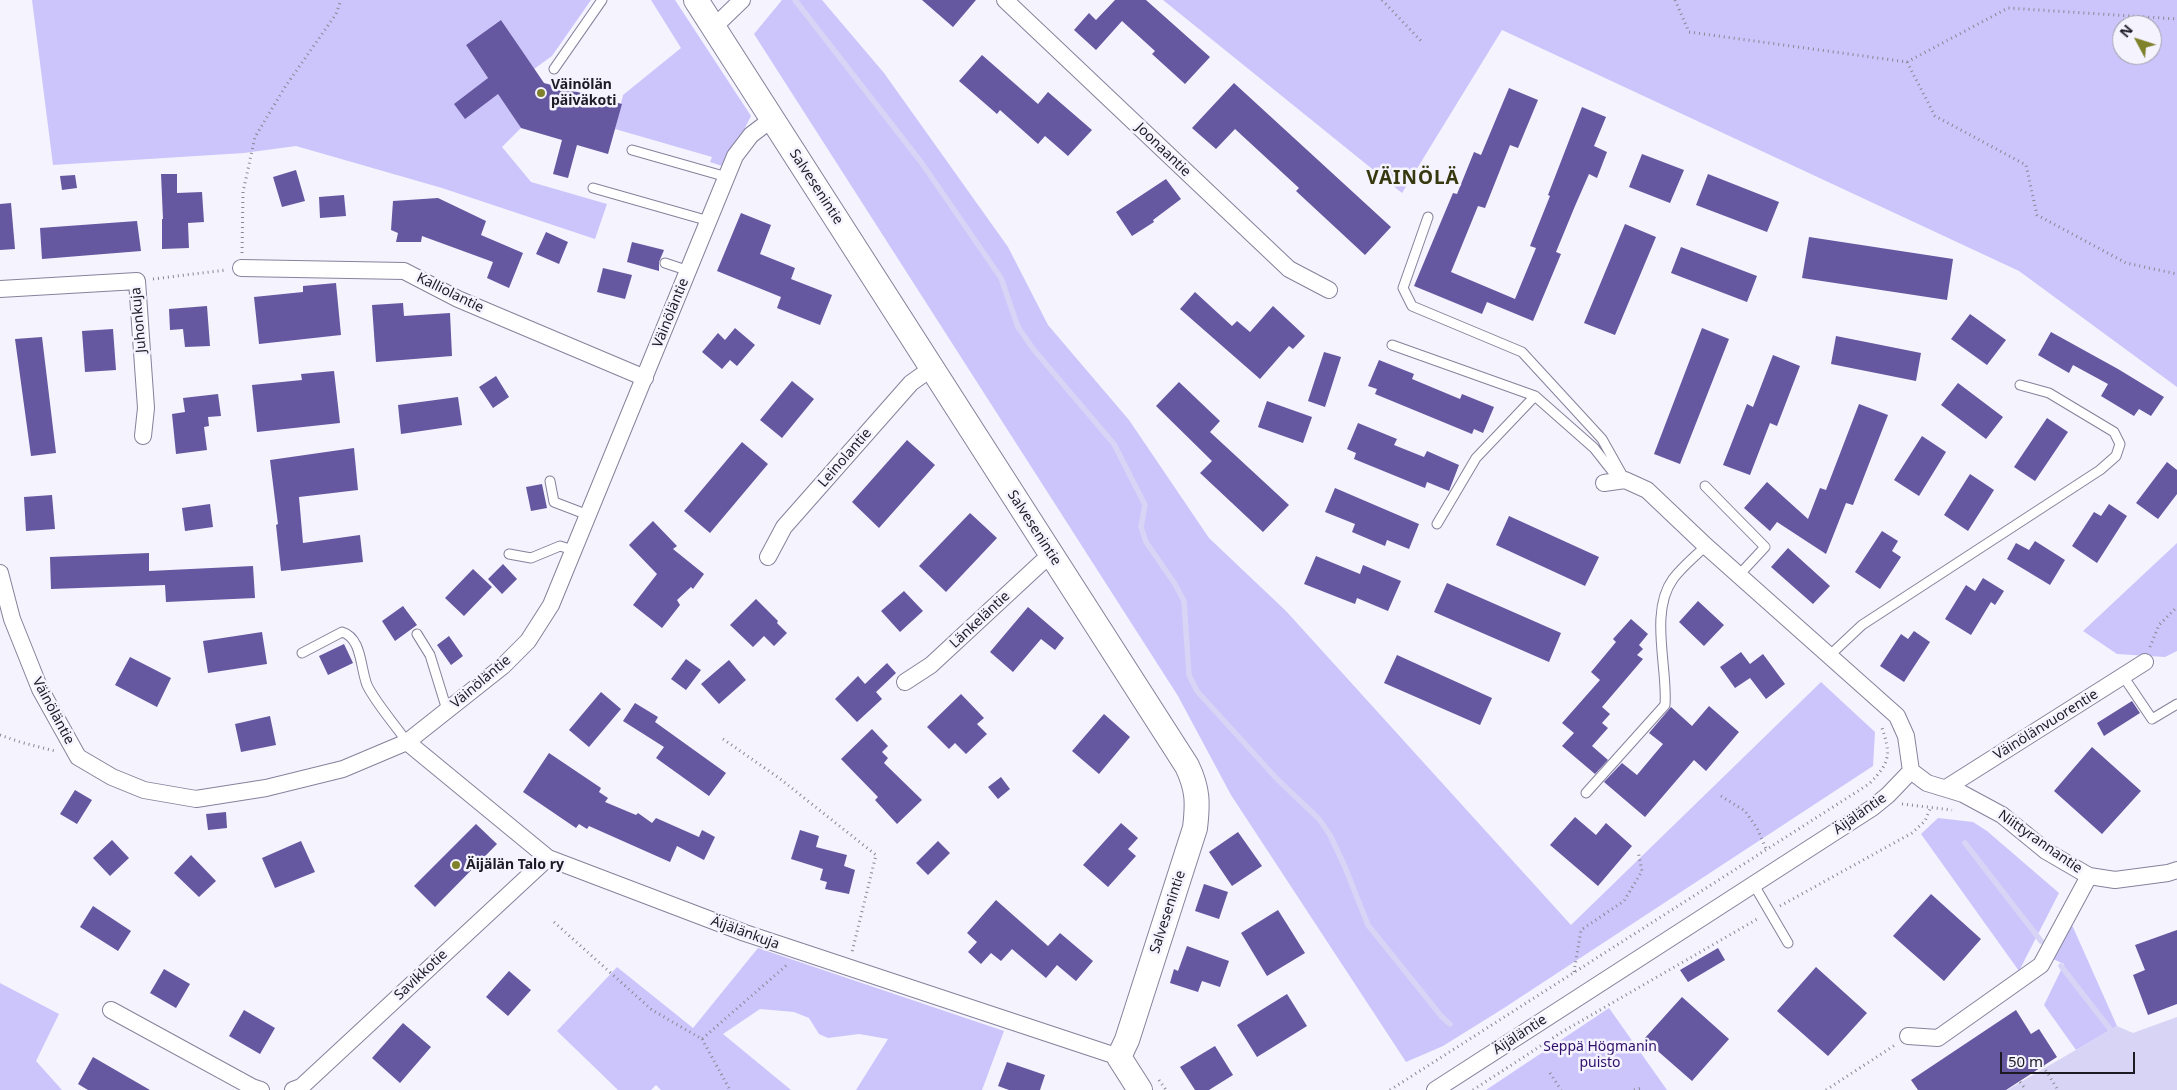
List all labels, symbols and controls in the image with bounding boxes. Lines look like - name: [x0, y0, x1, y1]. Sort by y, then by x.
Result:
- north arrow: [2112, 15, 2162, 65]
- text: N: [2115, 20, 2137, 41]
- place label: Väinölän päiväkoti: [551, 77, 616, 110]
- marker: Väinölän päiväkoti: [535, 87, 547, 99]
- street label: Joonaantie: [1132, 120, 1194, 180]
- street label: Salvesenintie: [785, 146, 847, 228]
- district label: VÄINÖLÄ: [1365, 168, 1461, 190]
- street label: Kalliolantie: [414, 270, 486, 316]
- street label: Väinöläntie: [649, 276, 693, 350]
- street label: Juhonkuja: [128, 286, 150, 354]
- street label: Leinolantie: [815, 425, 875, 491]
- street label: Salvesenintie: [1003, 487, 1065, 569]
- street label: Länkeläntie: [947, 588, 1013, 652]
- street label: Väinöläntie: [447, 652, 515, 712]
- street label: Väinöläntie: [28, 675, 78, 747]
- street label: Väinölänvuorentie: [1991, 686, 2101, 764]
- street label: Äijäläntie: [1830, 790, 1890, 838]
- street label: Niittyrannantie: [1995, 807, 2085, 877]
- place label: Äijälän Talo ry: [466, 857, 564, 873]
- marker: Äijälän Talo ry: [450, 859, 462, 871]
- street label: Salvesenintie: [1147, 868, 1189, 956]
- street label: Äijälänkuja: [708, 913, 782, 953]
- street label: Savikkotie: [391, 946, 451, 1004]
- street label: Äijäläntie: [1490, 1011, 1550, 1059]
- park label: Seppä Högmanin puisto: [1543, 1039, 1657, 1072]
- scale bar: [2002, 1042, 2137, 1074]
- text: 50 m: [2008, 1051, 2043, 1071]

